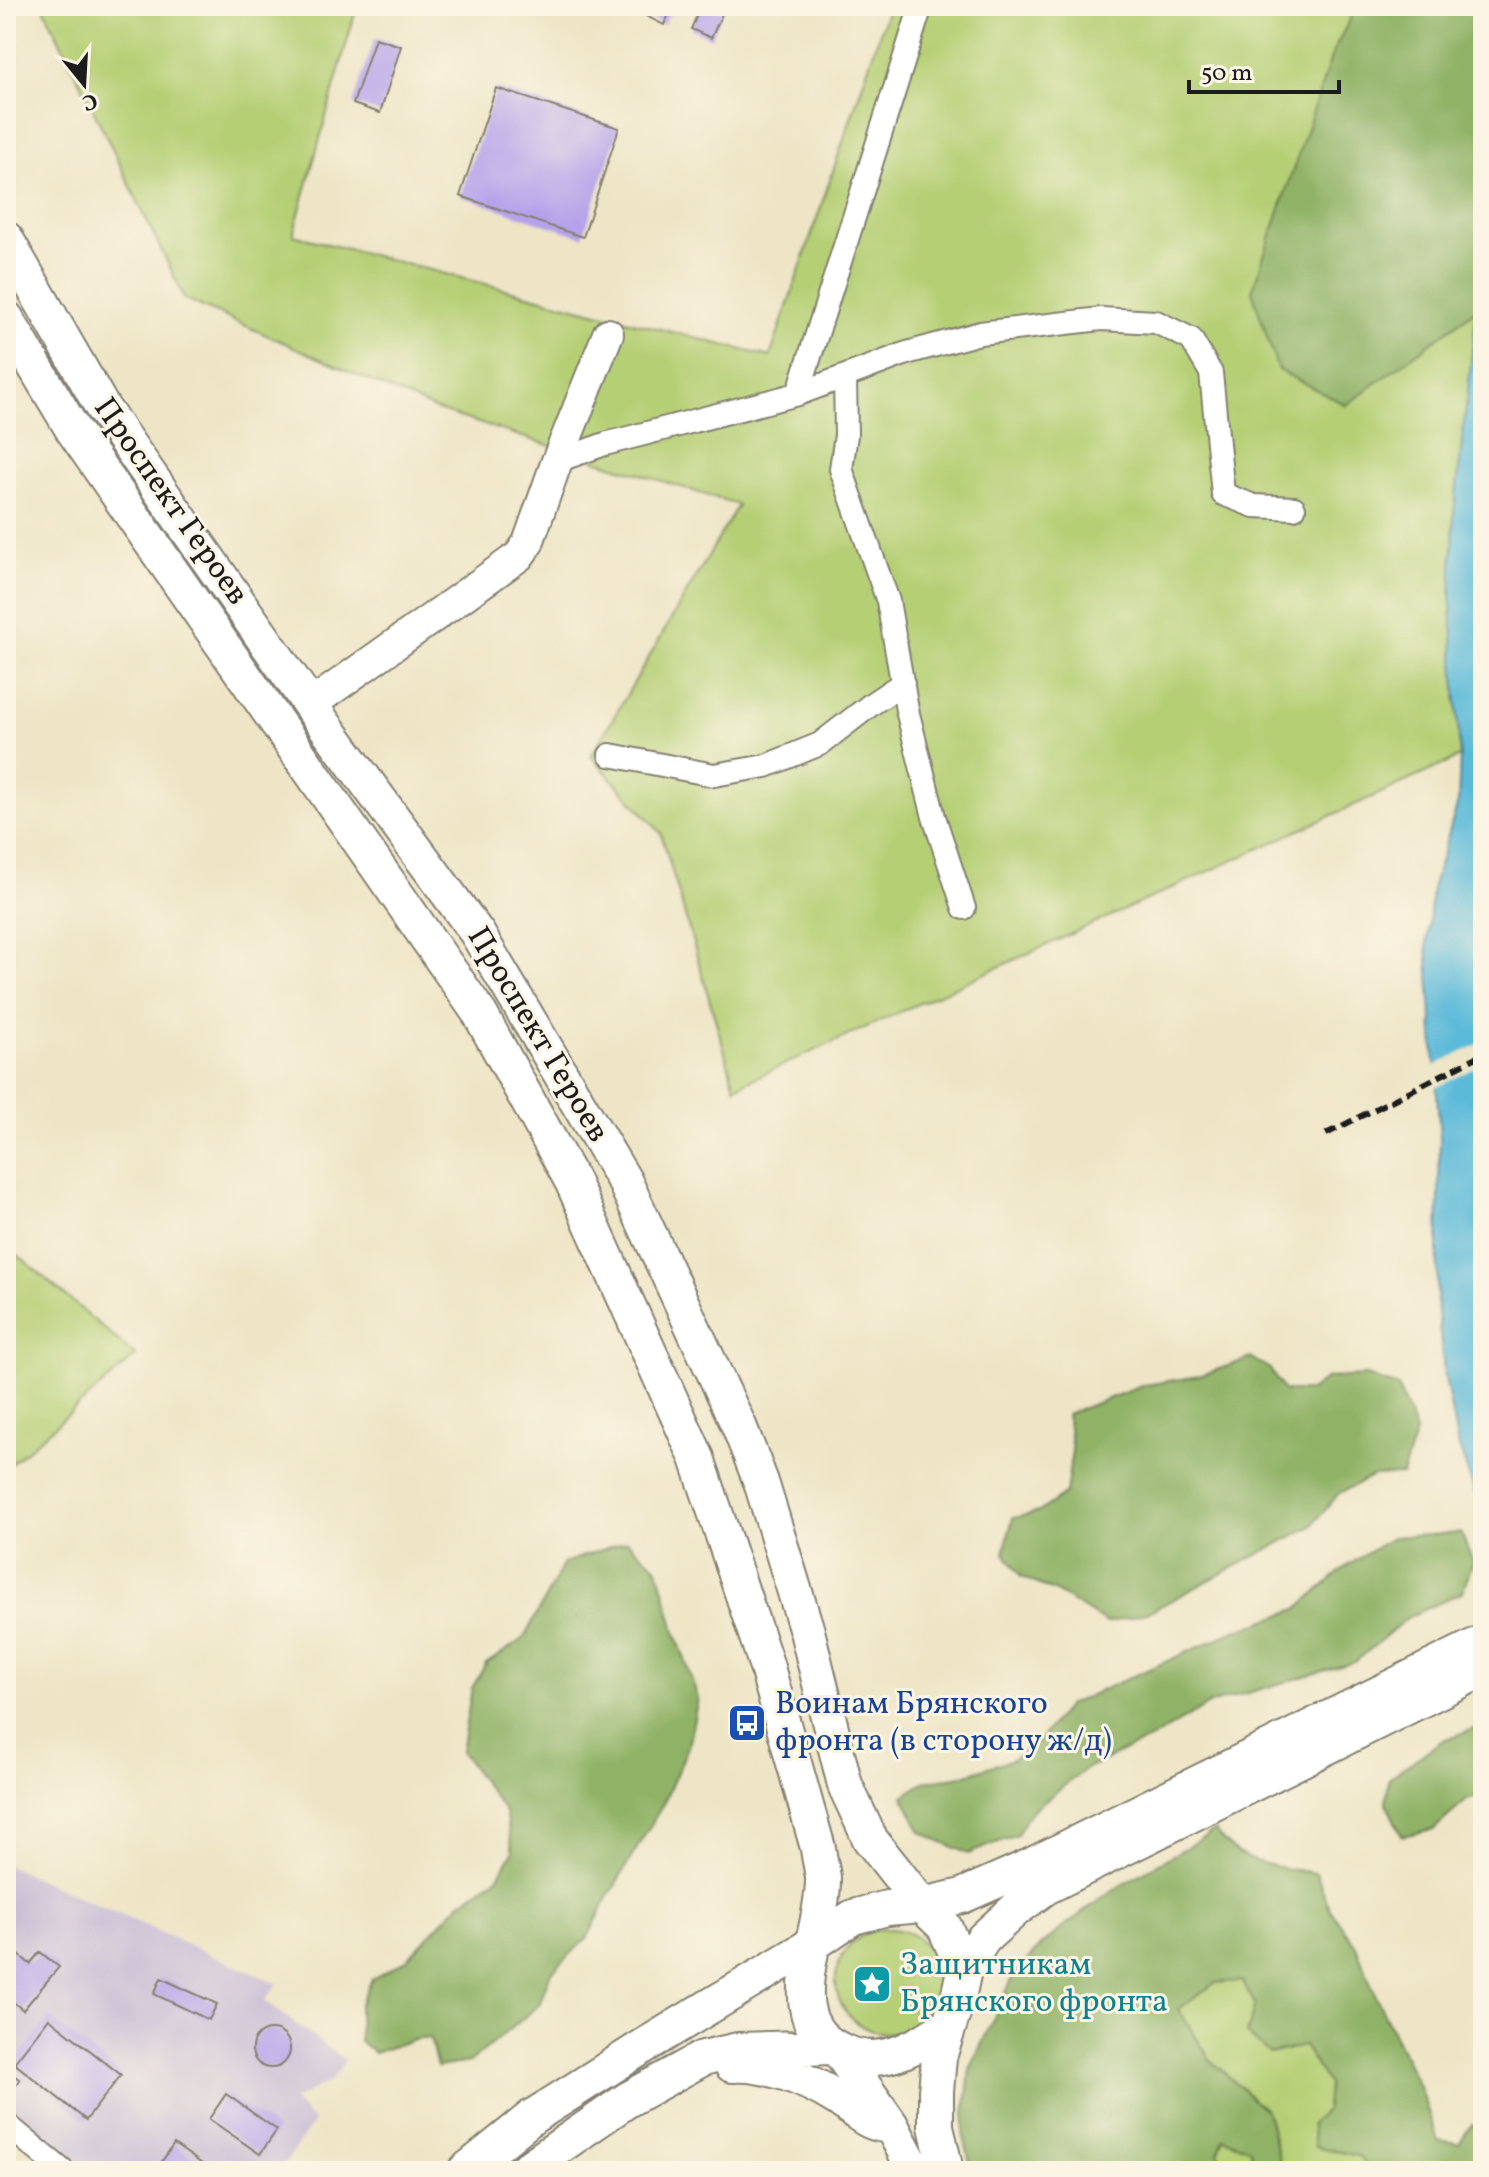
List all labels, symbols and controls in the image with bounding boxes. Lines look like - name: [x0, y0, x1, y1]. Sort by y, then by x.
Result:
- north arrow: [44, 44, 124, 124]
- scale bar: [1189, 44, 1339, 94]
- text: 50 m: [1201, 57, 1253, 91]
- text: С: [78, 84, 101, 118]
- street label: Проспект Героев: [82, 389, 258, 615]
- street label: Проспект Героев: [455, 919, 619, 1151]
- place label: Воинам Брянского фронта (в сторону ж/д): [775, 1683, 1112, 1764]
- bus stop icon: Воинам Брянского фронта (в сторону ж/д): [726, 1702, 768, 1744]
- place label: Защитникам Брянского фронта: [900, 1944, 1168, 2025]
- place icon: Защитникам Брянского фронта: [851, 1963, 893, 2005]

